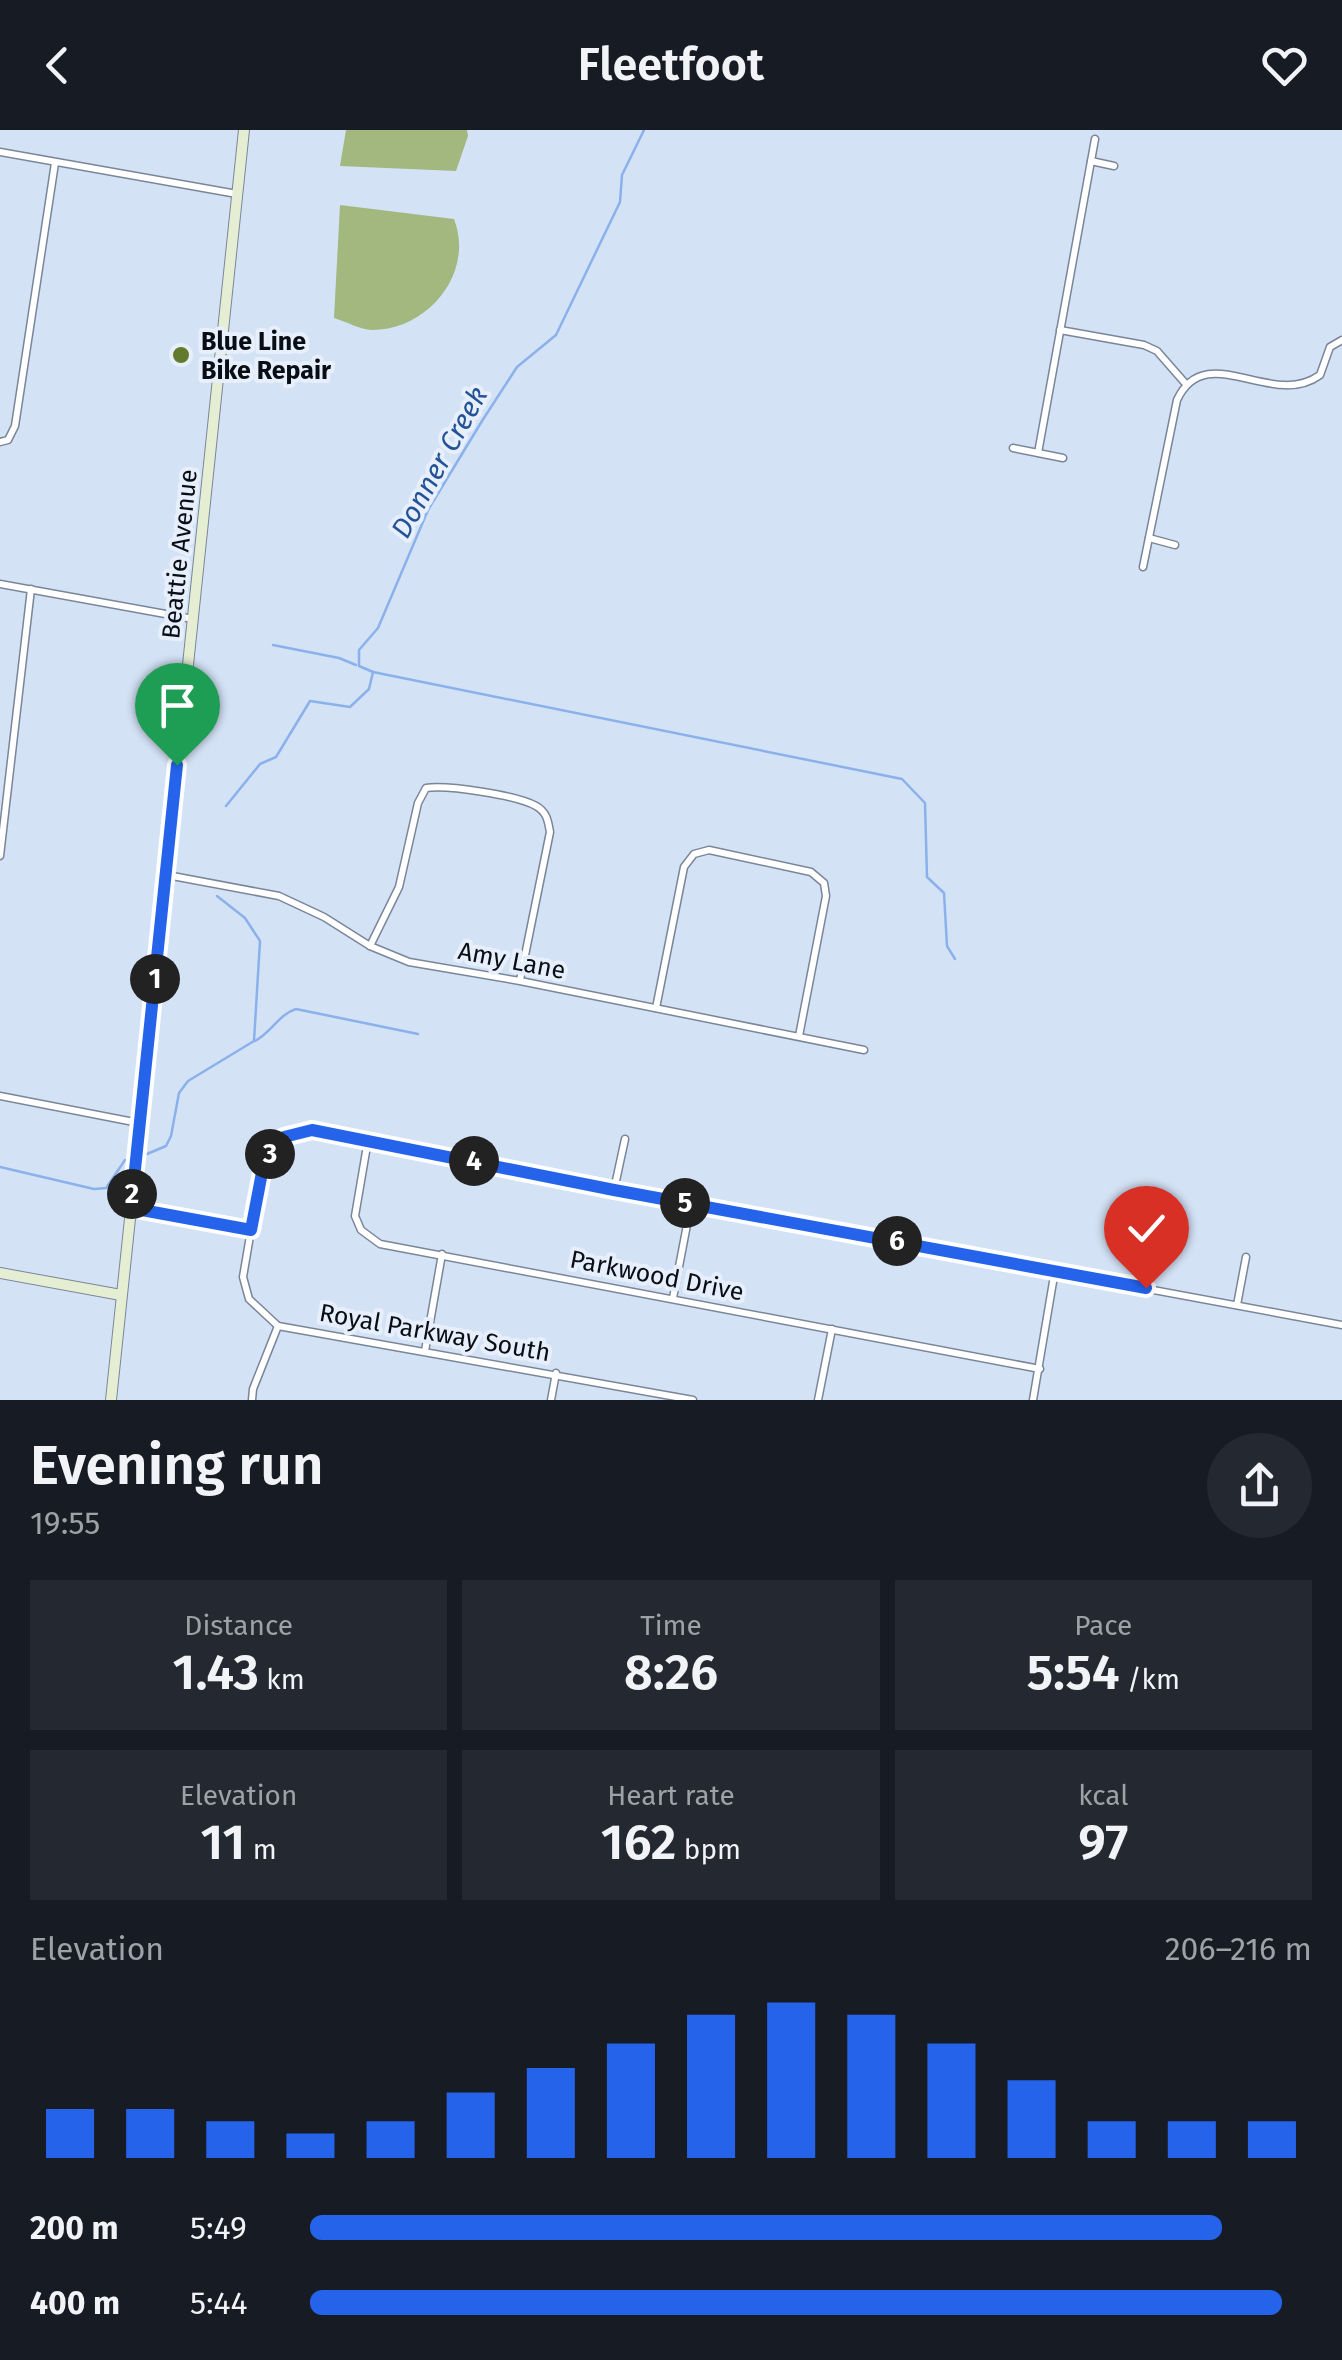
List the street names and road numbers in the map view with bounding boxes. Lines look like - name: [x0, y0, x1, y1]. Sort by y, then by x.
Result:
- street label: Beattie Avenue: [156, 468, 204, 640]
- street label: Amy Lane: [456, 936, 568, 986]
- street label: Parkwood Drive: [567, 1244, 746, 1308]
- street label: Royal Parkway South: [317, 1298, 553, 1368]

